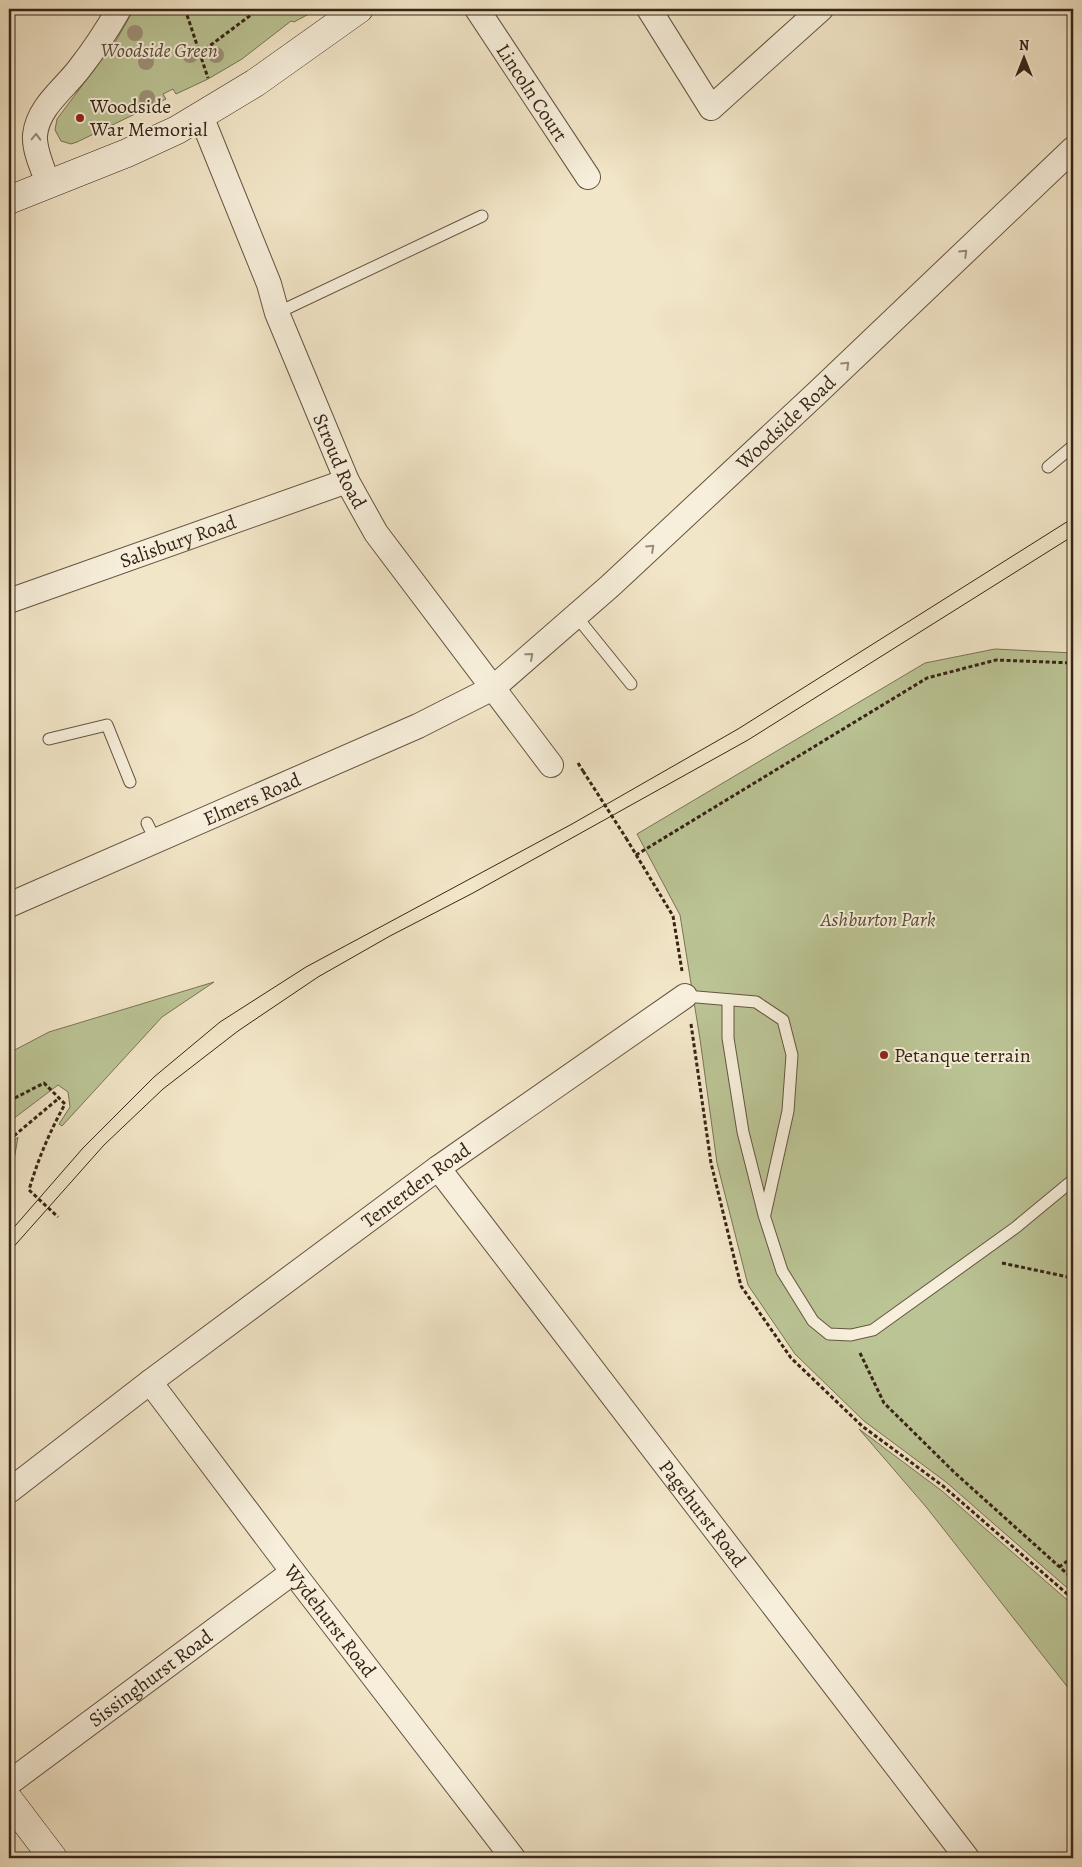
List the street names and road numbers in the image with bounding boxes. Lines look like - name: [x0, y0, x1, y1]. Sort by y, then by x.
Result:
- street label: Lincoln Court: [490, 38, 574, 147]
- street label: Woodside Road: [729, 369, 841, 476]
- street label: Stroud Road: [307, 409, 373, 514]
- street label: Salisbury Road: [116, 508, 240, 574]
- street label: Elmers Road: [199, 765, 305, 832]
- street label: Tenterden Road: [356, 1136, 476, 1234]
- street label: Pagehurst Road: [653, 1454, 753, 1573]
- street label: Wydehurst Road: [278, 1558, 383, 1683]
- street label: Sissinghurst Road: [83, 1623, 218, 1733]

